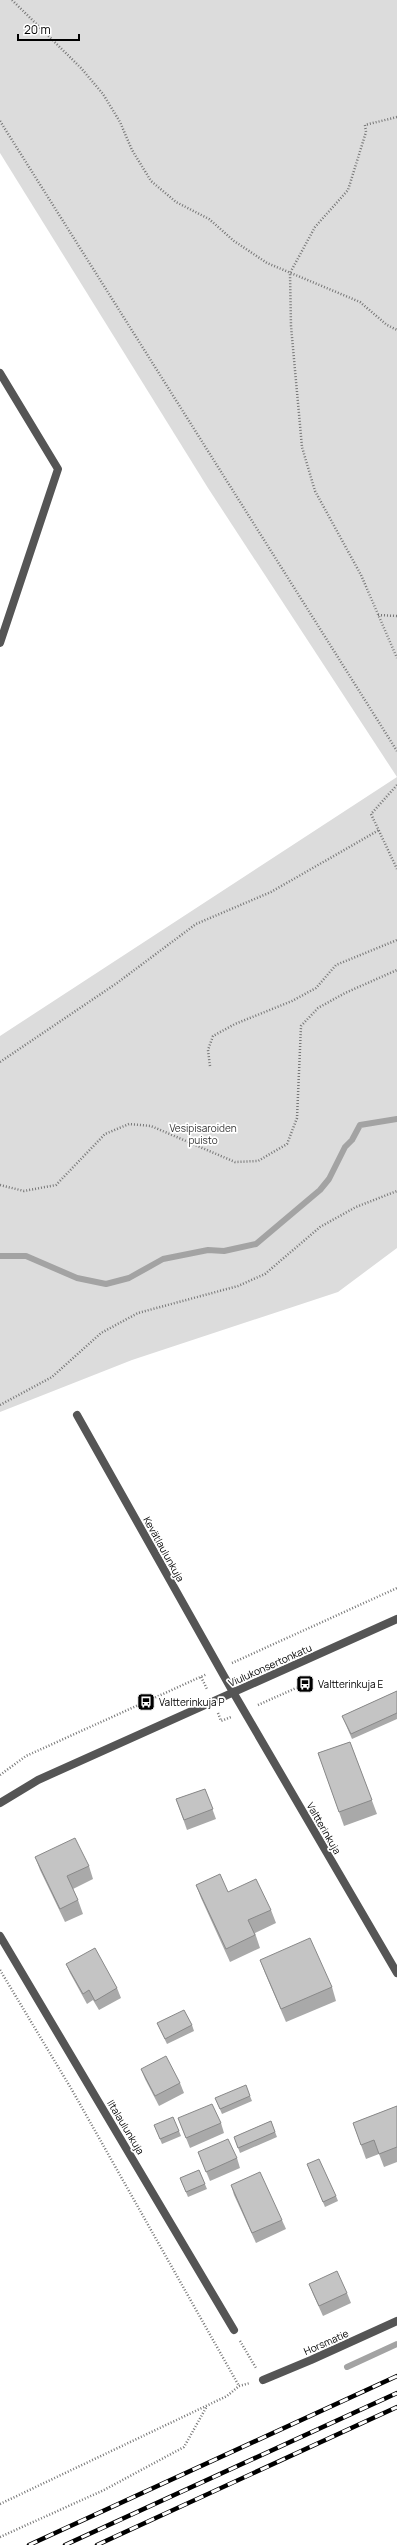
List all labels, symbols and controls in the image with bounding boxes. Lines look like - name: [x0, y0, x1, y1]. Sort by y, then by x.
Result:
- scale bar: [18, 16, 79, 42]
- text: 20 m: [24, 21, 51, 38]
- park label: Vesipisaroiden puisto: [169, 1121, 237, 1147]
- street label: Kevätlaulunkuja: [140, 1514, 188, 1584]
- street label: Viulukonsertonkatu: [226, 1640, 314, 1690]
- bus stop icon: Valtterinkuja E: [295, 1674, 315, 1694]
- place label: Valtterinkuja E: [318, 1677, 384, 1691]
- bus stop icon: Valtterinkuja P: [136, 1692, 156, 1712]
- place label: Valtterinkuja P: [159, 1695, 225, 1709]
- street label: Valtterinkuja: [304, 1800, 344, 1856]
- street label: Iltalaulunkuja: [104, 2097, 148, 2157]
- street label: Horsmatie: [301, 2326, 351, 2358]

